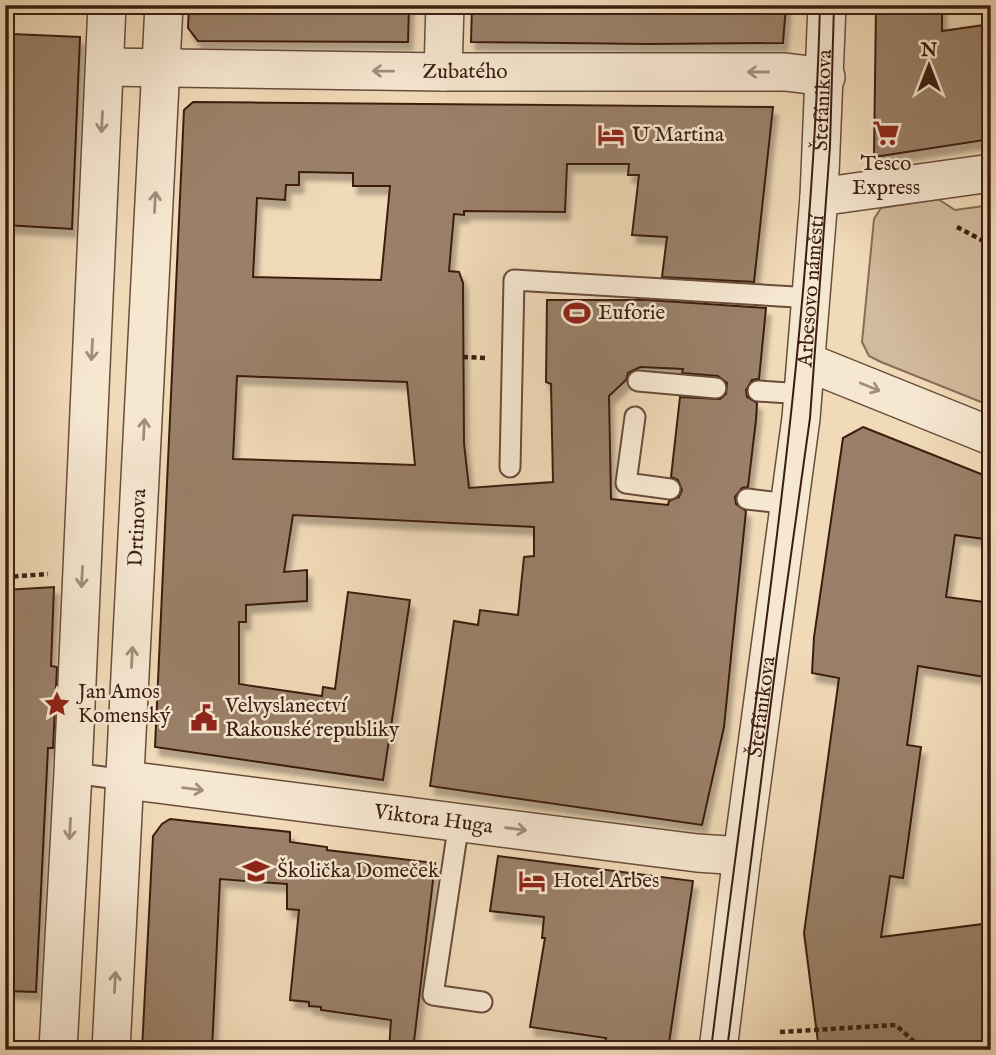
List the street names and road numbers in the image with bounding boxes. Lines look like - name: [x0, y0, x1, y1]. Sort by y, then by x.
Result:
- street label: Štefánikova: [806, 48, 839, 152]
- street label: Zubatého: [422, 58, 508, 86]
- street label: Arbesovo náměstí: [792, 212, 831, 369]
- street label: Drtinova: [122, 487, 153, 567]
- street label: Štefánikova: [741, 654, 782, 759]
- street label: Viktora Huga: [371, 798, 495, 840]

